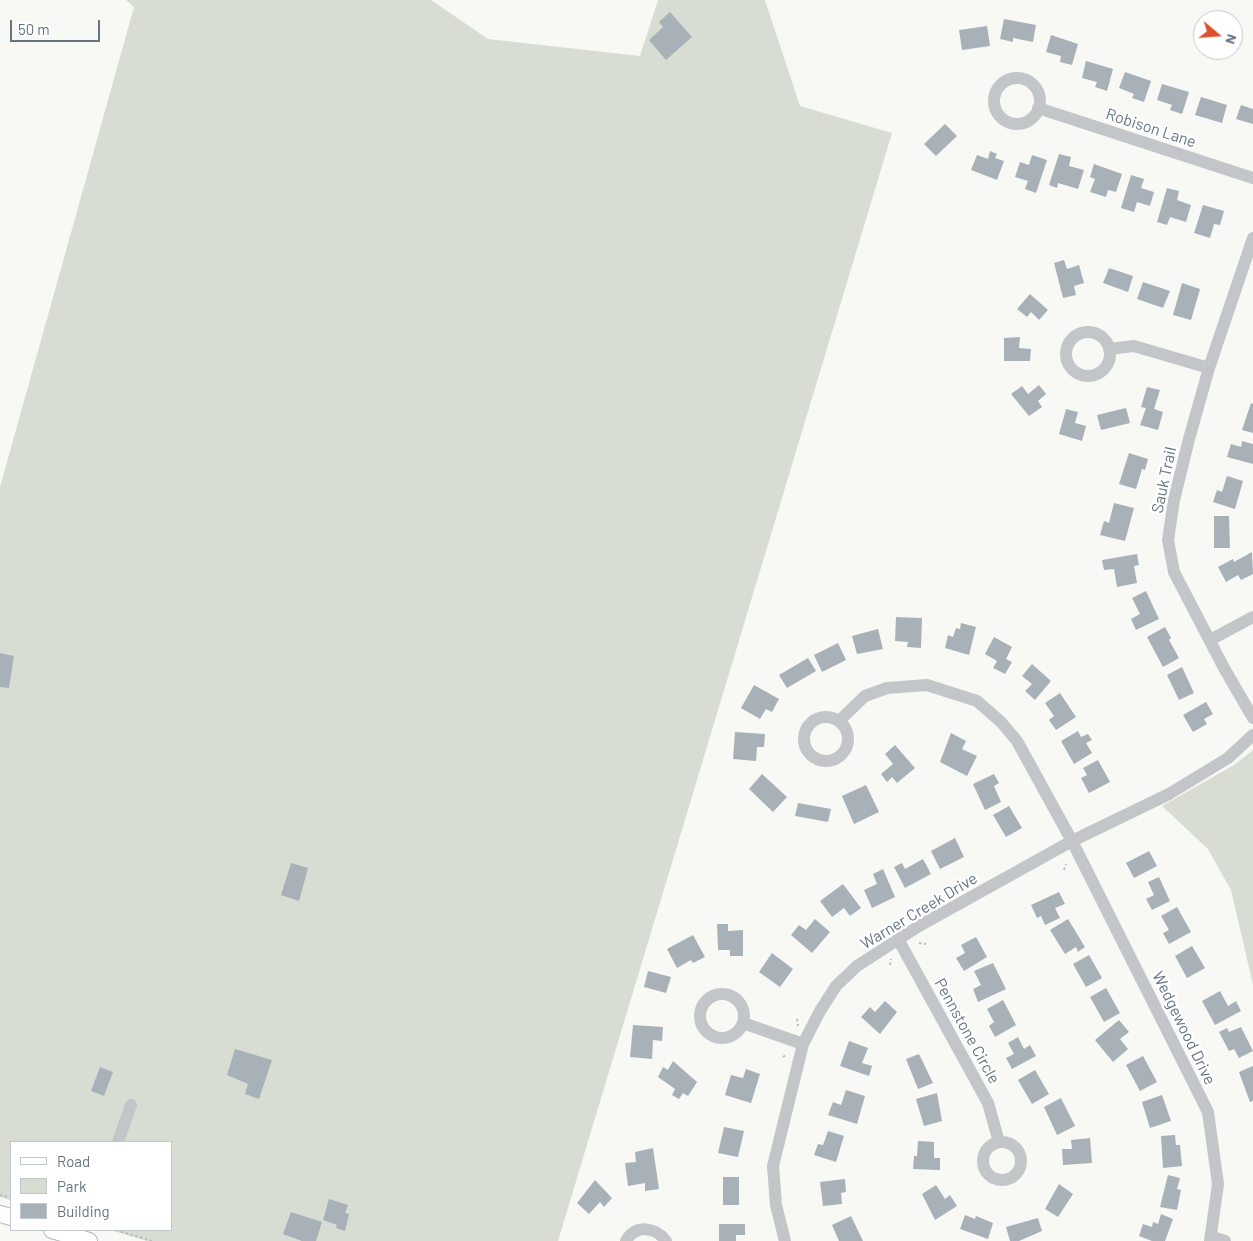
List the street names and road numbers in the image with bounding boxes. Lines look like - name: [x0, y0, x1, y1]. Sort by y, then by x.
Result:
- street label: Robison Lane: [1103, 104, 1199, 152]
- street label: Sauk Trail: [1148, 445, 1180, 515]
- street label: Warner Creek Drive: [857, 869, 981, 953]
- street label: Wedgewood Drive: [1148, 968, 1220, 1088]
- street label: Pennstone Circle: [930, 975, 1004, 1087]

